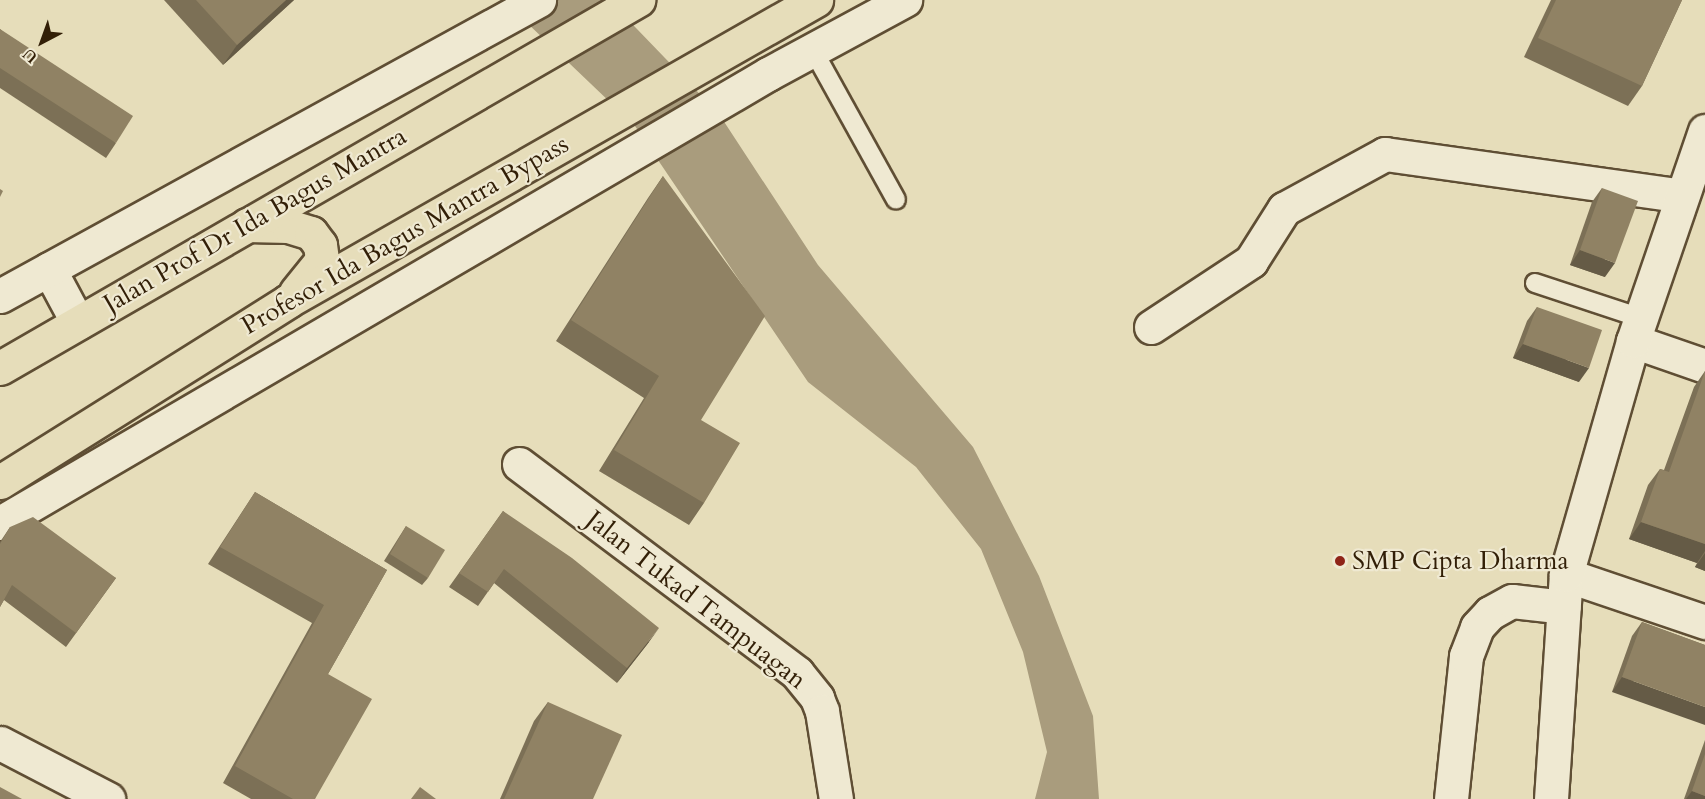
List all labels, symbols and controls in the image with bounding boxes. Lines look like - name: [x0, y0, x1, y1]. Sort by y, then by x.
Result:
- north arrow: [12, 12, 72, 72]
- text: U: [18, 43, 42, 68]
- street label: Jalan Prof Dr Ida Bagus Mantra: [98, 120, 412, 320]
- street label: Profesor Ida Bagus Mantra Bypass: [236, 128, 574, 342]
- street label: Jalan Tukad Tampuagan: [580, 504, 812, 696]
- place label: SMP Cipta Dharma: [1352, 545, 1569, 577]
- marker: SMP Cipta Dharma: [1333, 554, 1347, 568]

